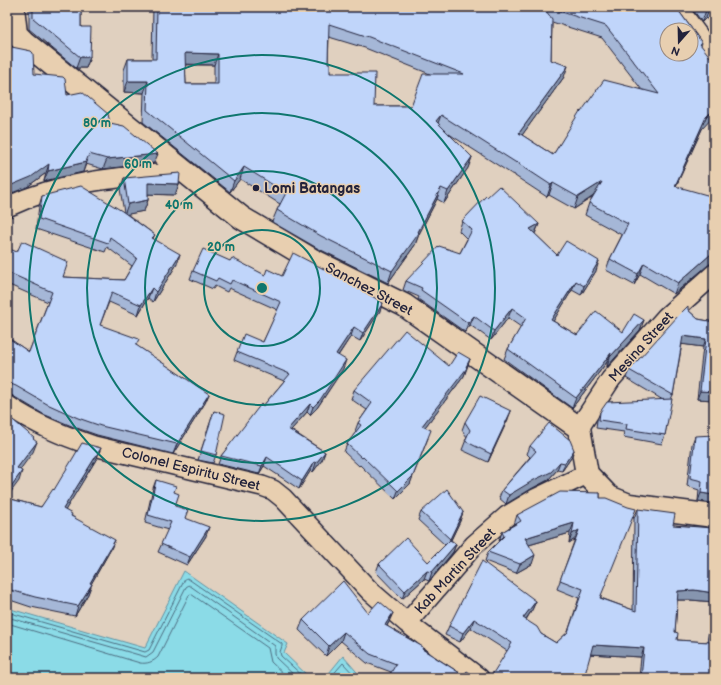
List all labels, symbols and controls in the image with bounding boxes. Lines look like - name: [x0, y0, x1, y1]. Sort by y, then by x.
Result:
- north arrow: [659, 22, 699, 62]
- text: N: [670, 43, 682, 58]
- text: 80 m: [83, 116, 111, 131]
- text: 60 m: [124, 157, 152, 172]
- place label: Lomi Batangas: [264, 180, 360, 197]
- marker: Lomi Batangas: [251, 183, 261, 193]
- text: 40 m: [165, 198, 193, 213]
- text: 20 m: [207, 240, 235, 255]
- street label: Sanchez Street: [322, 259, 416, 319]
- centre of rings: [255, 281, 269, 295]
- street label: Mesina Street: [605, 308, 677, 386]
- street label: Colonel Espiritu Street: [120, 444, 263, 495]
- street label: Kab Martin Street: [411, 524, 500, 617]

